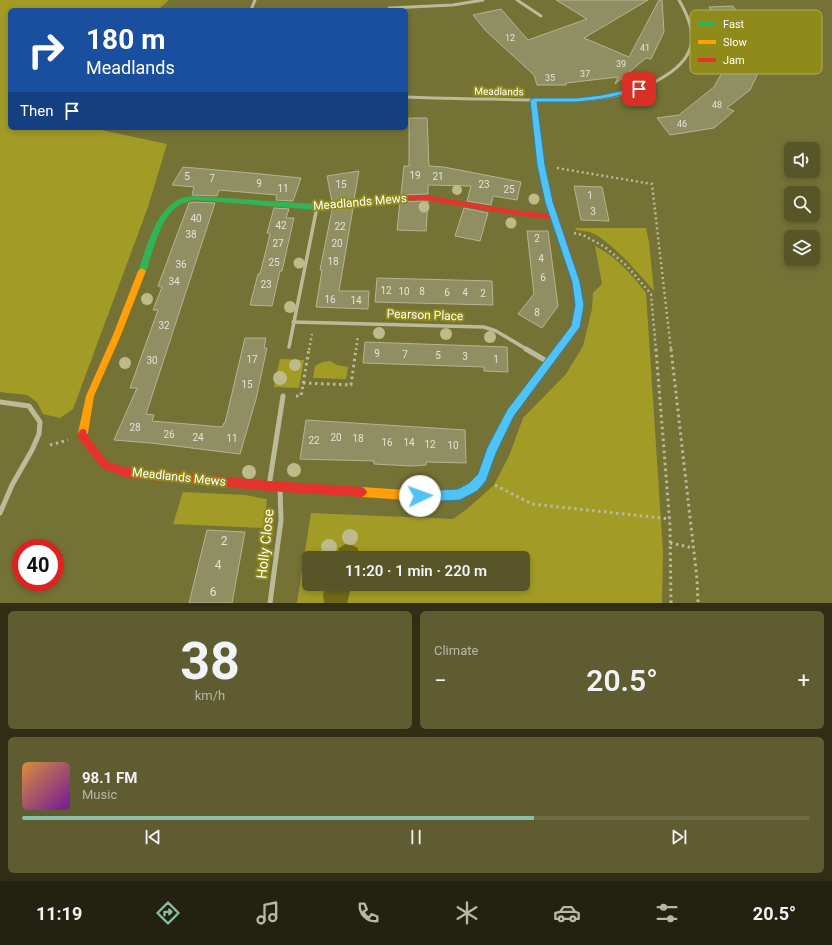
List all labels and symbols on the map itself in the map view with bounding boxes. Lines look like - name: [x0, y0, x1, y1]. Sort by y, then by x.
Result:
- legend: [690, 10, 822, 74]
- text: Fast: [723, 18, 745, 31]
- house number: 12: [505, 33, 515, 43]
- text: Slow: [723, 36, 747, 49]
- house number: 41: [640, 43, 650, 53]
- text: Jam: [723, 54, 745, 67]
- house number: 39: [616, 59, 626, 69]
- house number: 37: [580, 69, 590, 79]
- pin: [622, 72, 656, 106]
- house number: 35: [545, 73, 555, 83]
- street label: Meadlands: [474, 86, 524, 97]
- house number: 48: [712, 100, 722, 110]
- house number: 46: [677, 119, 687, 129]
- house number: 19: [409, 170, 421, 181]
- house number: 5: [184, 171, 190, 182]
- house number: 21: [432, 171, 444, 182]
- house number: 7: [209, 173, 215, 184]
- house number: 9: [256, 178, 262, 189]
- house number: 15: [335, 179, 347, 190]
- house number: 23: [478, 179, 490, 190]
- house number: 11: [277, 183, 289, 194]
- house number: 25: [503, 184, 515, 195]
- house number: 1: [587, 190, 593, 201]
- street label: Meadlands Mews: [312, 191, 408, 213]
- house number: 3: [590, 206, 596, 217]
- house number: 40: [190, 213, 202, 224]
- house number: 42: [275, 220, 287, 231]
- house number: 22: [334, 221, 346, 232]
- house number: 38: [185, 229, 197, 240]
- house number: 2: [534, 233, 540, 244]
- house number: 27: [272, 238, 284, 249]
- house number: 20: [331, 238, 343, 249]
- house number: 4: [538, 253, 544, 264]
- house number: 18: [327, 256, 339, 267]
- house number: 25: [268, 257, 280, 268]
- house number: 36: [175, 259, 187, 270]
- house number: 6: [540, 272, 546, 283]
- house number: 34: [168, 276, 180, 287]
- house number: 23: [260, 279, 272, 290]
- house number: 12: [380, 285, 392, 296]
- house number: 10: [398, 286, 410, 297]
- house number: 8: [419, 286, 425, 297]
- house number: 6: [444, 287, 450, 298]
- house number: 4: [462, 287, 468, 298]
- house number: 2: [480, 288, 486, 299]
- house number: 16: [324, 294, 336, 305]
- house number: 14: [350, 295, 362, 306]
- street label: Pearson Place: [386, 307, 464, 323]
- house number: 8: [534, 307, 540, 318]
- house number: 32: [158, 320, 170, 331]
- house number: 9: [374, 348, 380, 359]
- house number: 7: [402, 349, 408, 360]
- house number: 5: [435, 350, 441, 361]
- house number: 3: [462, 351, 468, 362]
- house number: 17: [246, 354, 258, 365]
- house number: 1: [493, 354, 499, 365]
- house number: 30: [146, 355, 158, 366]
- house number: 15: [241, 379, 253, 390]
- house number: 28: [129, 422, 141, 433]
- house number: 26: [163, 429, 175, 440]
- house number: 24: [192, 432, 204, 443]
- house number: 20: [330, 432, 342, 443]
- house number: 11: [226, 433, 238, 444]
- house number: 18: [352, 433, 364, 444]
- house number: 22: [308, 435, 320, 446]
- house number: 16: [381, 437, 393, 448]
- house number: 14: [403, 437, 415, 448]
- house number: 12: [424, 439, 436, 450]
- house number: 10: [447, 440, 459, 451]
- street label: Meadlands Mews: [131, 465, 227, 489]
- position arrow: [399, 475, 441, 517]
- street label: Holly Close: [253, 508, 277, 580]
- house number: 2: [221, 534, 228, 548]
- speed limit sign: 40: [12, 539, 64, 591]
- house number: 4: [215, 558, 222, 572]
- house number: 6: [210, 585, 217, 599]

